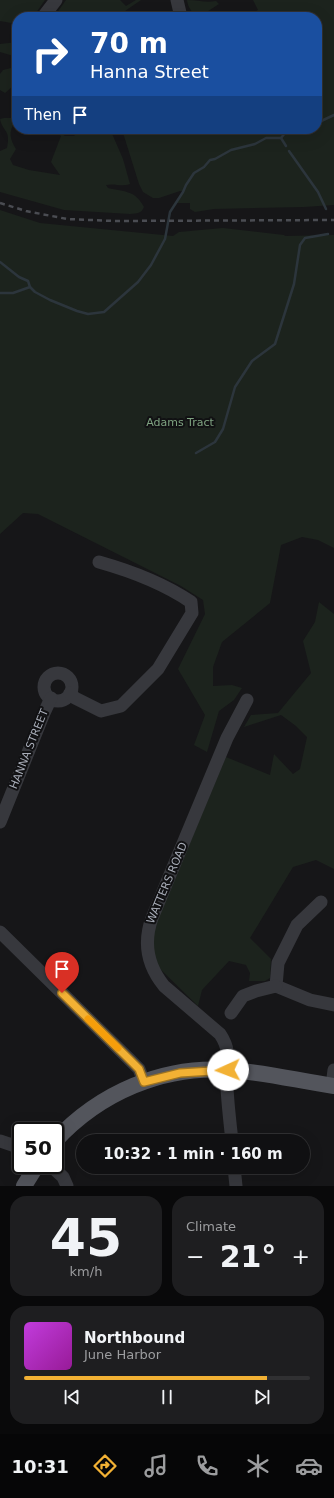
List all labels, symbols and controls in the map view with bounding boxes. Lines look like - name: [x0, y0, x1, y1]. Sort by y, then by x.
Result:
- text: 70 m: [90, 27, 168, 60]
- icon: right: [24, 28, 76, 80]
- text: Hanna Street: [90, 61, 209, 82]
- icon: arrive: [69, 104, 91, 126]
- text: Then: [24, 106, 61, 124]
- park label: Adams Tract: [146, 416, 215, 429]
- street label: HANNA STREET: [7, 707, 51, 791]
- street label: WATTERS ROAD: [144, 840, 190, 926]
- pin: [45, 952, 79, 993]
- icon: arrive: [51, 958, 73, 980]
- position arrow: [207, 1049, 249, 1091]
- speed limit sign: 50: [12, 1122, 64, 1174]
- text: 10:32 · 1 min · 160 m: [103, 1145, 283, 1163]
- text: 45: [50, 1208, 122, 1268]
- text: Climate: [186, 1219, 236, 1234]
- text: 21°: [220, 1239, 276, 1274]
- text: −: [186, 1244, 204, 1269]
- text: +: [292, 1244, 310, 1269]
- text: km/h: [70, 1264, 102, 1279]
- text: Northbound: [84, 1329, 185, 1347]
- text: June Harbor: [84, 1347, 161, 1362]
- icon: previous: [61, 1386, 83, 1408]
- icon: pause: [156, 1386, 178, 1408]
- icon: next: [251, 1386, 273, 1408]
- icon: directions: [91, 1452, 119, 1480]
- icon: music: [142, 1452, 170, 1480]
- icon: phone: [193, 1452, 221, 1480]
- icon: climate: [244, 1452, 272, 1480]
- icon: car: [295, 1452, 323, 1480]
- text: 10:31: [11, 1456, 69, 1477]

